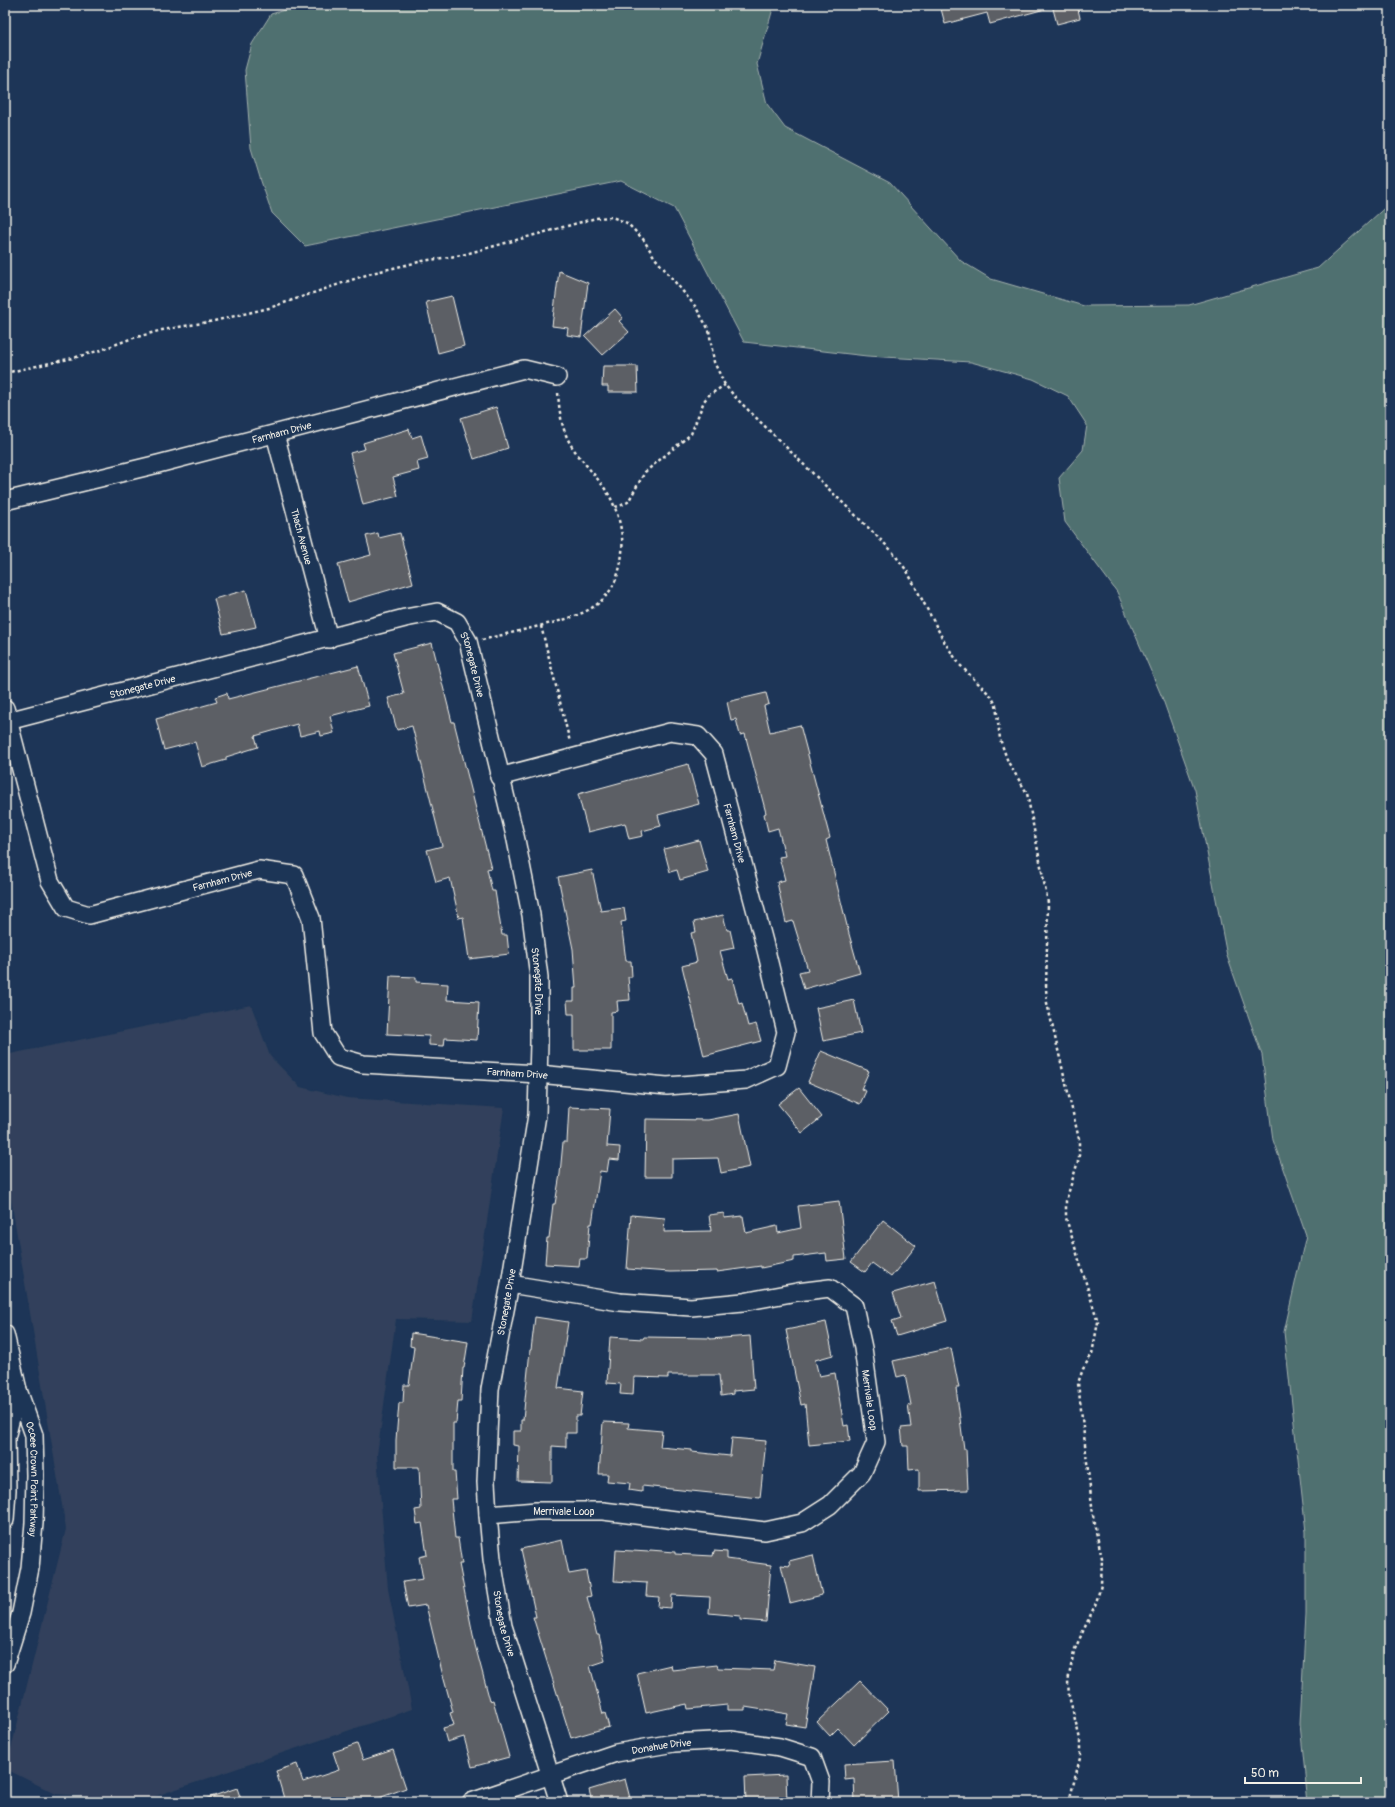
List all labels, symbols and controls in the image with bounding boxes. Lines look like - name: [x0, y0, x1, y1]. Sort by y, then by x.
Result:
- street label: Farnham Drive: [251, 419, 313, 446]
- street label: Thach Avenue: [288, 507, 314, 566]
- street label: Stonegate Drive: [457, 630, 486, 699]
- street label: Stonegate Drive: [108, 673, 177, 701]
- street label: Farnham Drive: [720, 802, 748, 864]
- street label: Farnham Drive: [191, 867, 254, 894]
- street label: Stonegate Drive: [528, 947, 544, 1015]
- street label: Farnham Drive: [486, 1066, 548, 1082]
- street label: Stonegate Drive: [495, 1268, 519, 1336]
- street label: Merrivale Loop: [859, 1369, 879, 1432]
- street label: Ocoee Crown Point Parkway: [23, 1420, 40, 1538]
- street label: Merrivale Loop: [533, 1506, 595, 1518]
- street label: Stonegate Drive: [490, 1590, 517, 1658]
- street label: Donahue Drive: [631, 1737, 692, 1757]
- scale bar: [1245, 1759, 1361, 1785]
- text: 50 m: [1251, 1766, 1279, 1781]

